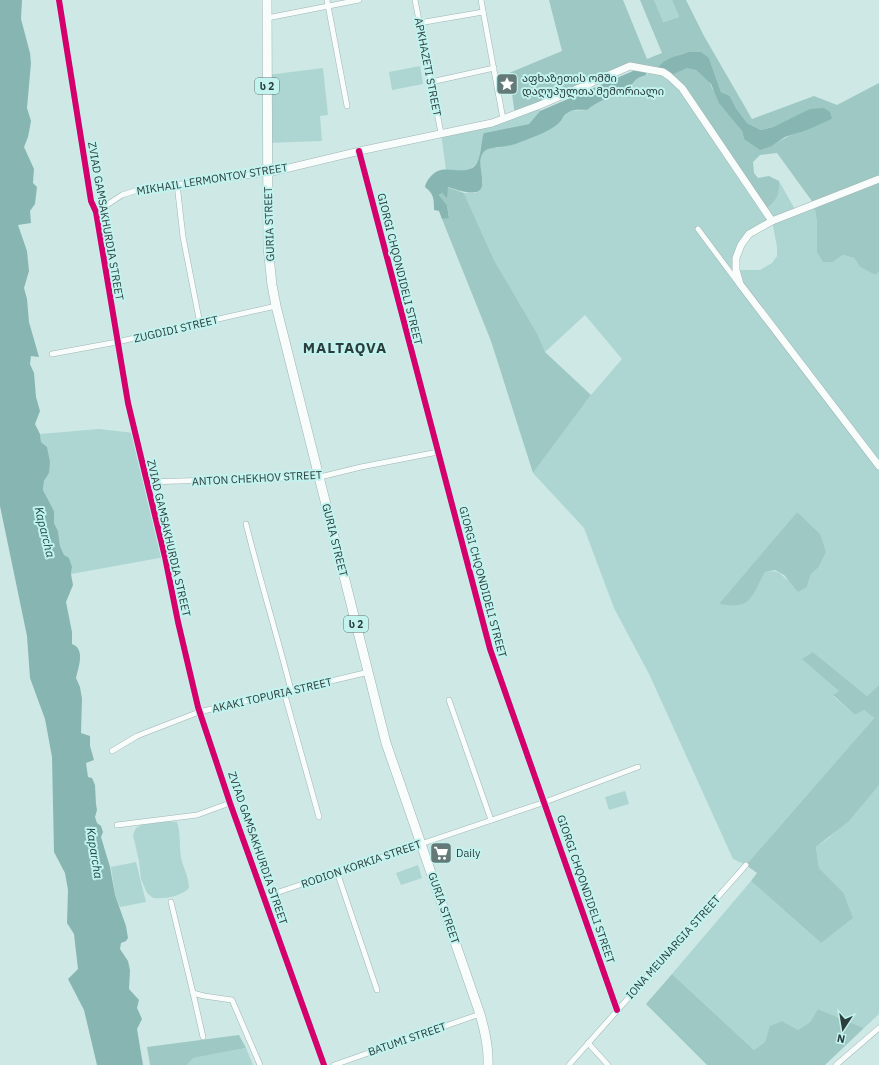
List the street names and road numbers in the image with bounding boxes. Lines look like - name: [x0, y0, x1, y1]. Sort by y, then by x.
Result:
- street label: APKHAZETI STREET: [412, 16, 445, 118]
- road number: ს 2: [255, 78, 279, 94]
- street label: ZVIAD GAMSAKHURDIA STREET: [85, 141, 127, 302]
- street label: MIKHAIL LERMONTOV STREET: [135, 160, 289, 198]
- street label: GURIA STREET: [261, 186, 277, 262]
- street label: GIORGI CHQONDIDELI STREET: [374, 192, 426, 347]
- street label: ZUGDIDI STREET: [132, 312, 220, 346]
- street label: ZVIAD GAMSAKHURDIA STREET: [144, 458, 194, 619]
- street label: ANTON CHEKHOV STREET: [191, 468, 323, 488]
- street label: GURIA STREET: [319, 502, 351, 579]
- street label: GIORGI CHQONDIDELI STREET: [456, 505, 510, 660]
- road number: ს 2: [344, 616, 368, 632]
- street label: AKAKI TOPURIA STREET: [211, 674, 334, 716]
- street label: ZVIAD GAMSAKHURDIA STREET: [225, 770, 291, 927]
- street label: GIORGI CHQONDIDELI STREET: [554, 813, 618, 966]
- street label: RODION KORKIA STREET: [299, 837, 423, 891]
- street label: GURIA STREET: [425, 870, 463, 946]
- street label: IONA MEUNARGIA STREET: [623, 892, 724, 1002]
- street label: BATUMI STREET: [366, 1019, 449, 1059]

